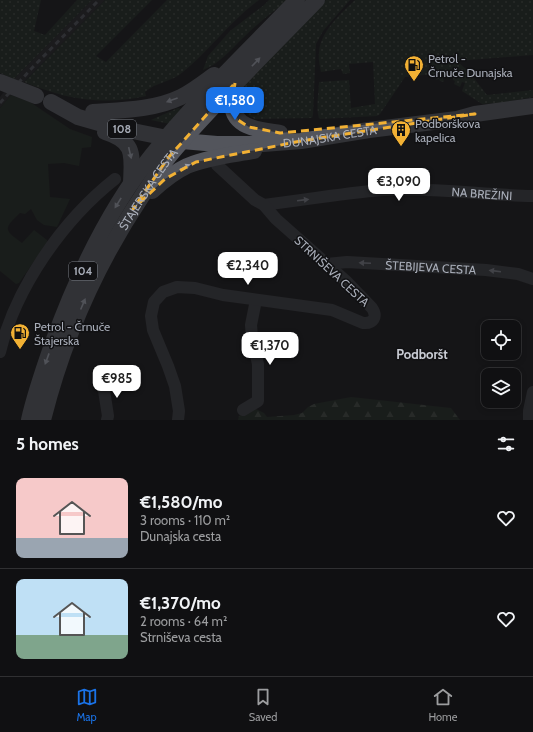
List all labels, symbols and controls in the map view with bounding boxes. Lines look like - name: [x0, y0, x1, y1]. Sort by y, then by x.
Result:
- place label: Petrol - Črnuče Dunajska: [428, 51, 513, 80]
- fuel station icon: Petrol - Črnuče Dunajska: [403, 54, 425, 82]
- one-way arrow: [251, 57, 260, 67]
- pin: €1,580: [202, 87, 268, 121]
- text: €1,580: [215, 92, 255, 108]
- one-way arrow: [165, 98, 177, 104]
- place label: Podborškova kapelica: [415, 116, 480, 145]
- building icon: Podborškova kapelica: [390, 119, 412, 147]
- road number: 108: [108, 120, 136, 138]
- street label: DUNAJSKA CESTA: [282, 122, 378, 150]
- street label: ŠTAJERSKA CESTA: [115, 145, 181, 233]
- one-way arrow: [127, 147, 133, 159]
- one-way arrow: [179, 164, 191, 170]
- pin: €3,090: [366, 168, 432, 202]
- text: €3,090: [377, 173, 421, 189]
- street label: NA BREŽINI: [451, 184, 513, 203]
- one-way arrow: [115, 197, 122, 209]
- one-way arrow: [297, 197, 309, 203]
- street label: STRNIŠEVA CESTA: [291, 232, 373, 310]
- pin: €2,340: [215, 252, 281, 286]
- text: €2,340: [227, 257, 269, 273]
- street label: ŠTEBIJEVA CESTA: [385, 257, 477, 277]
- one-way arrow: [359, 260, 371, 267]
- road number: 104: [69, 262, 97, 280]
- one-way arrow: [489, 268, 501, 274]
- one-way arrow: [80, 297, 86, 309]
- place label: Petrol - Črnuče Štajerska: [34, 319, 110, 348]
- map controls: [481, 320, 521, 408]
- button: locate: [481, 320, 521, 360]
- fuel station icon: Petrol - Črnuče Štajerska: [9, 322, 31, 350]
- pin: €1,370: [237, 332, 303, 366]
- text: €1,370: [251, 337, 289, 353]
- district label: Podboršt: [396, 346, 448, 362]
- one-way arrow: [43, 354, 49, 366]
- pin: €985: [93, 365, 141, 399]
- button: layers: [481, 368, 521, 408]
- text: €985: [102, 370, 132, 386]
- icon: filters: [495, 433, 517, 455]
- text: 5 homes: [16, 434, 79, 454]
- text: €1,580/mo: [140, 492, 222, 512]
- icon: home: [48, 494, 96, 542]
- icon: heart: [495, 507, 517, 529]
- text: 3 rooms · 110 m²: [140, 512, 230, 528]
- text: Dunajska cesta: [140, 528, 221, 544]
- text: €1,370/mo: [140, 593, 221, 613]
- icon: home: [48, 595, 96, 643]
- icon: heart: [495, 608, 517, 630]
- text: 2 rooms · 64 m²: [140, 613, 227, 629]
- text: Strniševa cesta: [140, 629, 222, 645]
- tab: Map: [76, 686, 98, 724]
- tab: Saved: [249, 686, 277, 724]
- tab: Home: [428, 686, 457, 724]

